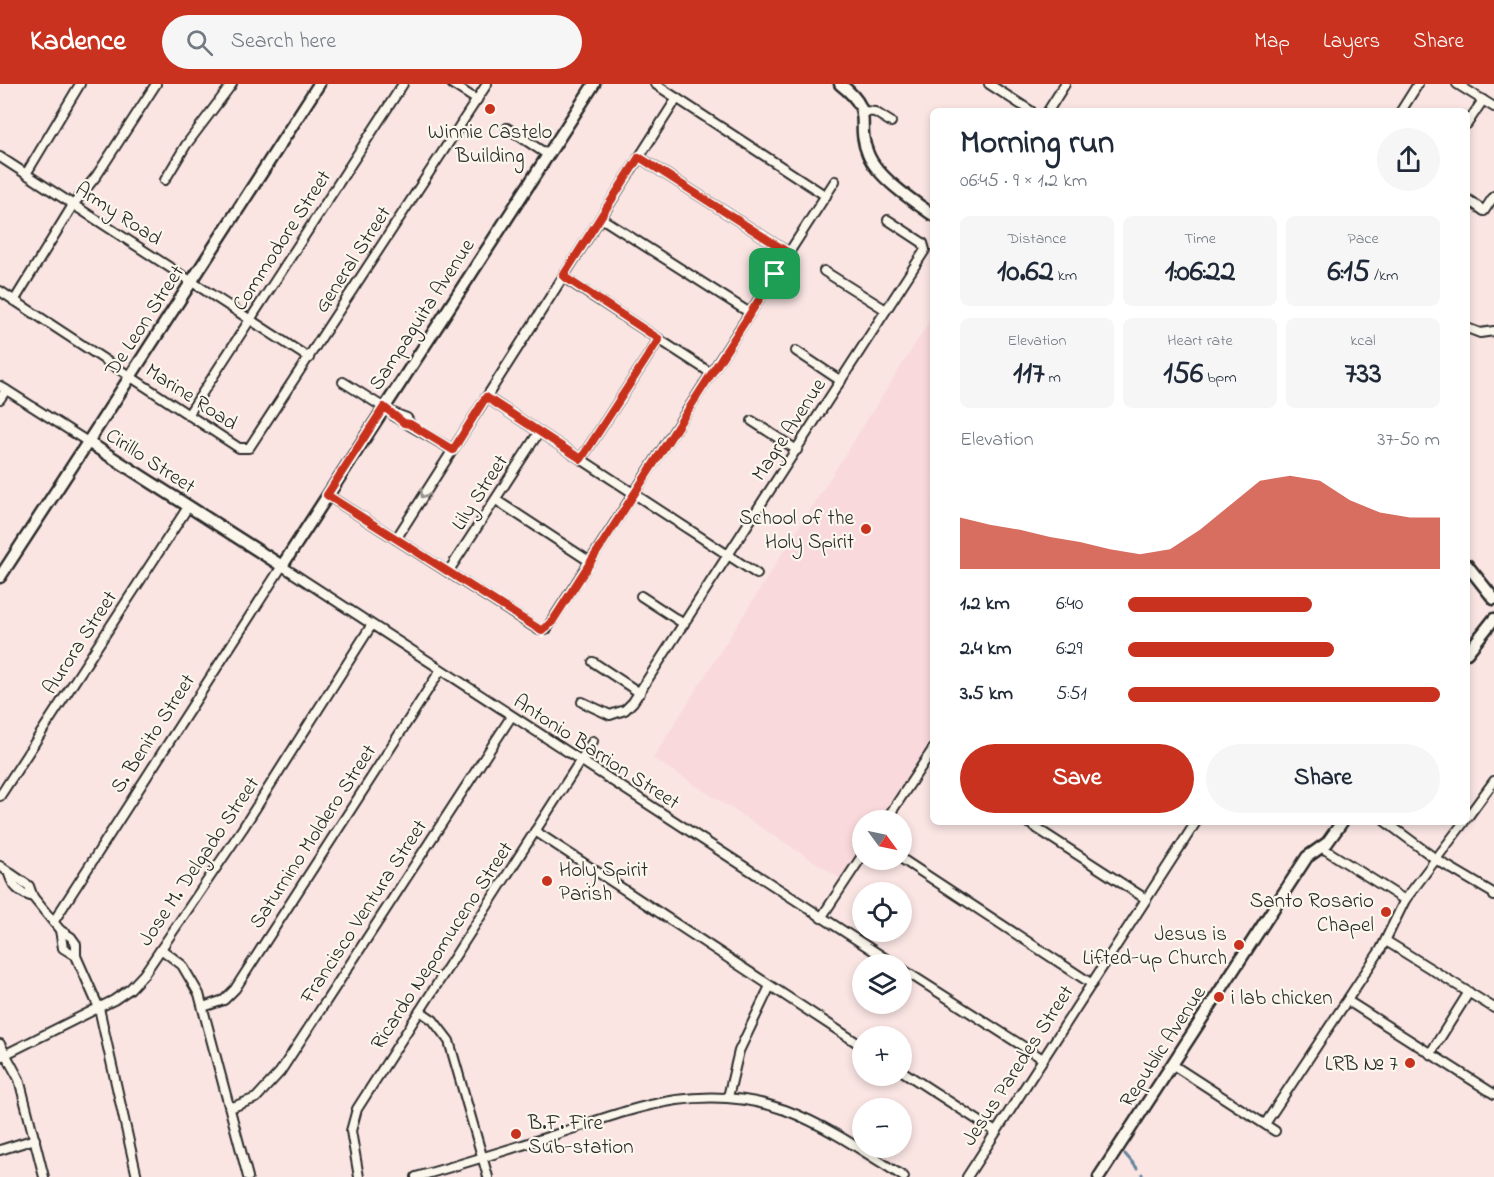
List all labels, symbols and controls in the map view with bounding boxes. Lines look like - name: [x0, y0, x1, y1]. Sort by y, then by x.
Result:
- search box: [162, 15, 582, 69]
- text: Kadence: [30, 22, 126, 63]
- icon: search: [183, 26, 216, 59]
- text: Search here: [231, 26, 336, 58]
- text: Map: [1254, 27, 1290, 57]
- text: Layers: [1323, 27, 1380, 57]
- text: Share: [1413, 27, 1464, 57]
- marker: Winnie Castelo Building: [483, 102, 497, 116]
- place label: Winnie Castelo Building: [428, 118, 552, 174]
- text: Morning run: [960, 120, 1114, 168]
- button: share: [1377, 128, 1440, 191]
- street label: Commodore Street: [226, 165, 340, 318]
- text: 06:45 · 9 × 1.2 km: [960, 167, 1087, 196]
- street label: Army Road: [67, 175, 167, 256]
- street label: General Street: [308, 201, 399, 319]
- text: Distance: [1008, 227, 1066, 251]
- text: Time: [1184, 227, 1216, 251]
- text: Pace: [1347, 227, 1379, 251]
- street label: Sampaguita Avenue: [362, 233, 485, 398]
- pin: [749, 248, 800, 299]
- text: 10.62: [997, 251, 1054, 295]
- text: 1:06:22: [1165, 251, 1235, 295]
- text: 6:15: [1328, 251, 1370, 295]
- icon: arrive: [758, 257, 791, 290]
- street label: De Leon Street: [98, 260, 193, 383]
- text: km: [1054, 264, 1077, 288]
- text: /km: [1370, 264, 1398, 288]
- text: Elevation: [1008, 329, 1066, 353]
- text: Heart rate: [1167, 329, 1233, 353]
- text: kcal: [1350, 329, 1376, 353]
- text: 117: [1013, 353, 1045, 397]
- text: 156: [1163, 353, 1203, 397]
- text: 733: [1344, 353, 1382, 397]
- street label: Marine Road: [139, 356, 243, 439]
- text: m: [1045, 366, 1061, 390]
- text: bpm: [1203, 366, 1237, 390]
- street label: Magre Avenue: [745, 372, 836, 489]
- street label: Cirillo Street: [99, 421, 201, 502]
- text: Elevation: [960, 426, 1034, 455]
- text: 37–50 m: [1377, 426, 1440, 455]
- street label: Lily Street: [445, 449, 518, 538]
- one-way arrow: [420, 488, 432, 498]
- place label: School of the Holy Spirit: [739, 504, 855, 560]
- marker: School of the Holy Spirit: [859, 522, 873, 536]
- street label: Aurora Street: [36, 585, 125, 701]
- text: 1.2 km: [960, 590, 1010, 619]
- text: 6:40: [1056, 590, 1083, 619]
- text: 2.4 km: [960, 635, 1012, 664]
- text: 6:29: [1056, 635, 1082, 664]
- street label: S. Benito Street: [104, 669, 204, 800]
- text: 3.5 km: [960, 680, 1013, 709]
- text: 5:51: [1056, 680, 1087, 709]
- street label: Antonio Barrion Street: [507, 687, 685, 818]
- street label: Saturnino Moldero Street: [243, 739, 385, 935]
- button: Save: [960, 744, 1194, 813]
- button: Share: [1206, 744, 1440, 813]
- street label: Jose M. Delgado Street: [132, 771, 269, 954]
- north arrow: [852, 810, 912, 870]
- map controls: [852, 810, 912, 1158]
- street label: Francisco Ventura Street: [293, 814, 436, 1011]
- street label: Ricardo Nepomuceno Street: [364, 836, 521, 1056]
- place label: Holy Spirit Parish: [559, 856, 648, 910]
- marker: Holy Spirit Parish: [540, 874, 554, 888]
- button: locate: [852, 882, 912, 942]
- place label: Santo Rosario Chapel: [1250, 887, 1374, 941]
- marker: Santo Rosario Chapel: [1379, 905, 1393, 919]
- place label: Jesus is Lifted-up Church: [1083, 920, 1227, 974]
- marker: Jesus is Lifted-up Church: [1232, 938, 1246, 952]
- button: layers: [852, 954, 912, 1014]
- street label: Jesus Paredes Street: [955, 980, 1082, 1152]
- street label: Republic Avenue: [1113, 980, 1215, 1114]
- place label: i lab chicken: [1231, 984, 1333, 1014]
- marker: i lab chicken: [1212, 990, 1226, 1004]
- button: +: [852, 1026, 912, 1086]
- place label: LRB № 7: [1325, 1050, 1398, 1080]
- marker: LRB № 7: [1403, 1056, 1417, 1070]
- button: −: [852, 1098, 912, 1158]
- place label: B.F. Fire Sub-station: [527, 1109, 634, 1163]
- marker: B.F. Fire Sub-station: [509, 1127, 523, 1141]

